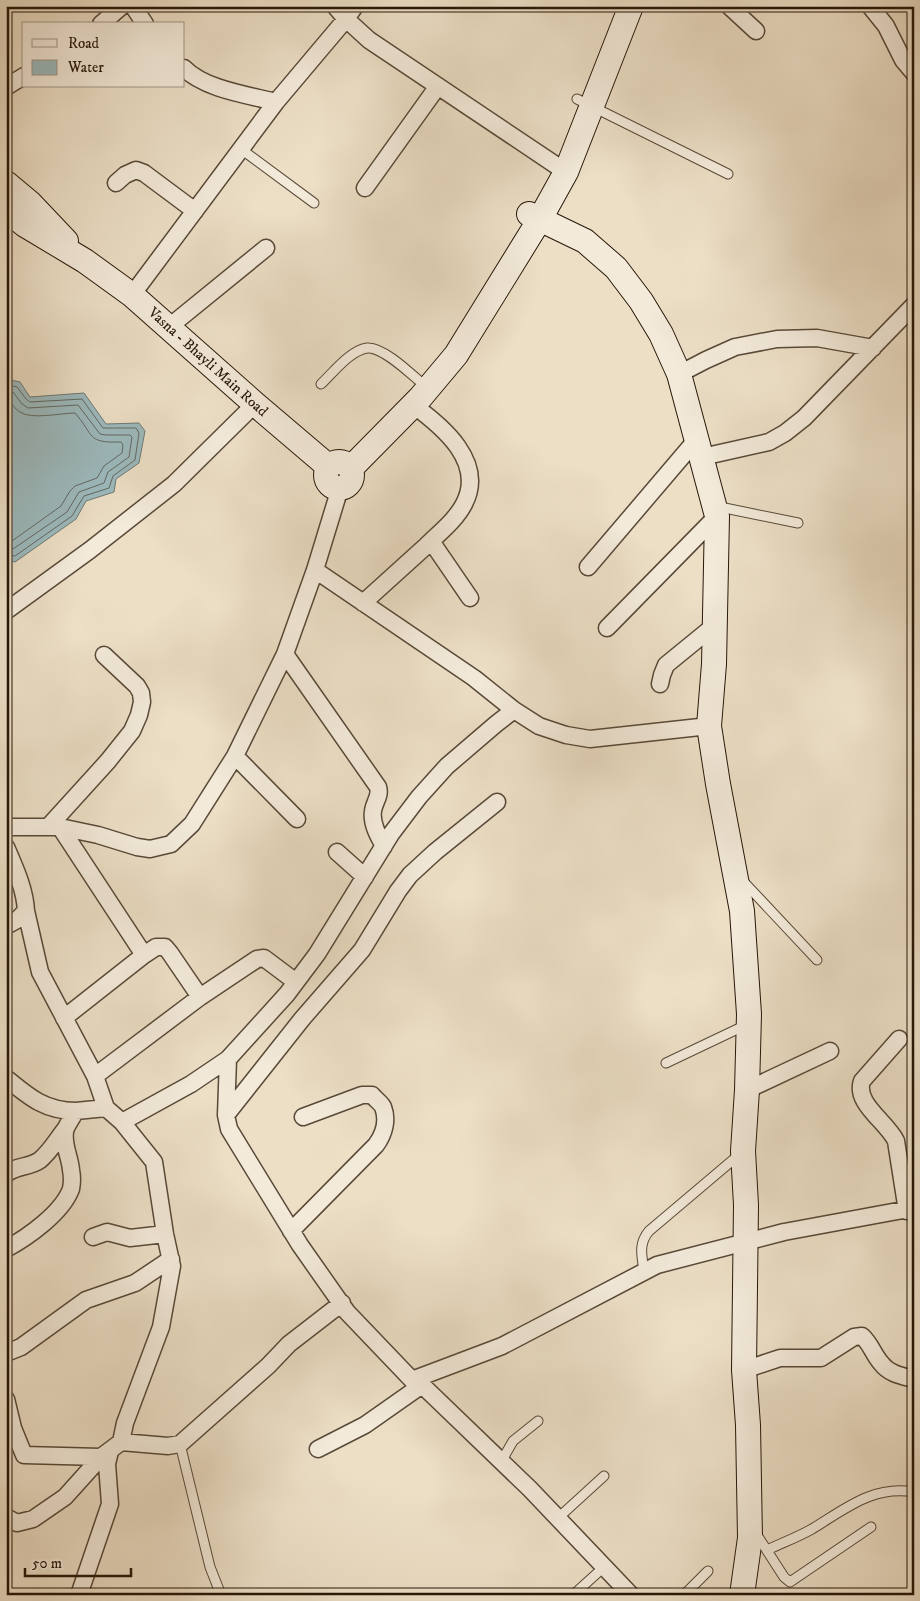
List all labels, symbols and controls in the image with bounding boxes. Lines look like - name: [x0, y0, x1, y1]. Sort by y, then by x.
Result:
- legend: [22, 22, 185, 88]
- text: Road: [68, 34, 100, 53]
- text: Water: [67, 58, 104, 77]
- street label: Vasna - Bhayli Main Road: [143, 302, 272, 421]
- scale bar: [25, 1546, 131, 1578]
- text: 50 m: [32, 1554, 62, 1573]

